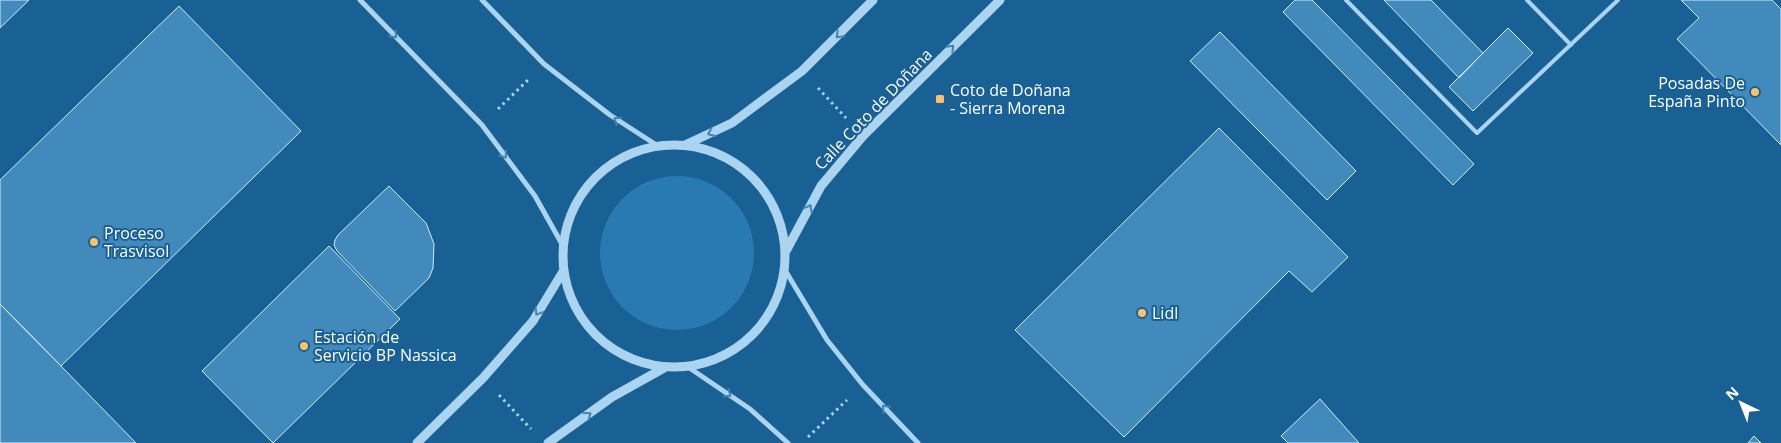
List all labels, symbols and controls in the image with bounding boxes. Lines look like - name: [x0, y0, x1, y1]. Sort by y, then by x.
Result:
- one-way arrow: [388, 29, 397, 38]
- one-way arrow: [835, 29, 844, 38]
- street label: Calle Coto de Doñana: [809, 43, 937, 175]
- one-way arrow: [946, 45, 955, 54]
- place label: Posadas De España Pinto: [1648, 72, 1745, 112]
- place label: Coto de Doñana - Sierra Morena: [950, 79, 1071, 119]
- marker: Posadas De España Pinto: [1749, 86, 1761, 98]
- marker: Coto de Doñana - Sierra Morena: [934, 93, 946, 105]
- one-way arrow: [613, 116, 622, 126]
- one-way arrow: [707, 127, 716, 137]
- one-way arrow: [498, 149, 507, 159]
- one-way arrow: [803, 204, 813, 213]
- place label: Proceso Trasvisol: [104, 222, 169, 262]
- marker: Proceso Trasvisol: [88, 236, 100, 248]
- place label: Lidl: [1152, 302, 1178, 324]
- one-way arrow: [535, 306, 545, 315]
- marker: Lidl: [1136, 307, 1148, 319]
- place label: Estación de Servicio BP Nassica: [314, 326, 457, 366]
- marker: Estación de Servicio BP Nassica: [298, 340, 310, 352]
- north arrow: [1716, 378, 1766, 428]
- text: N: [1721, 382, 1742, 404]
- one-way arrow: [723, 388, 732, 398]
- one-way arrow: [881, 405, 890, 414]
- one-way arrow: [582, 412, 591, 420]

